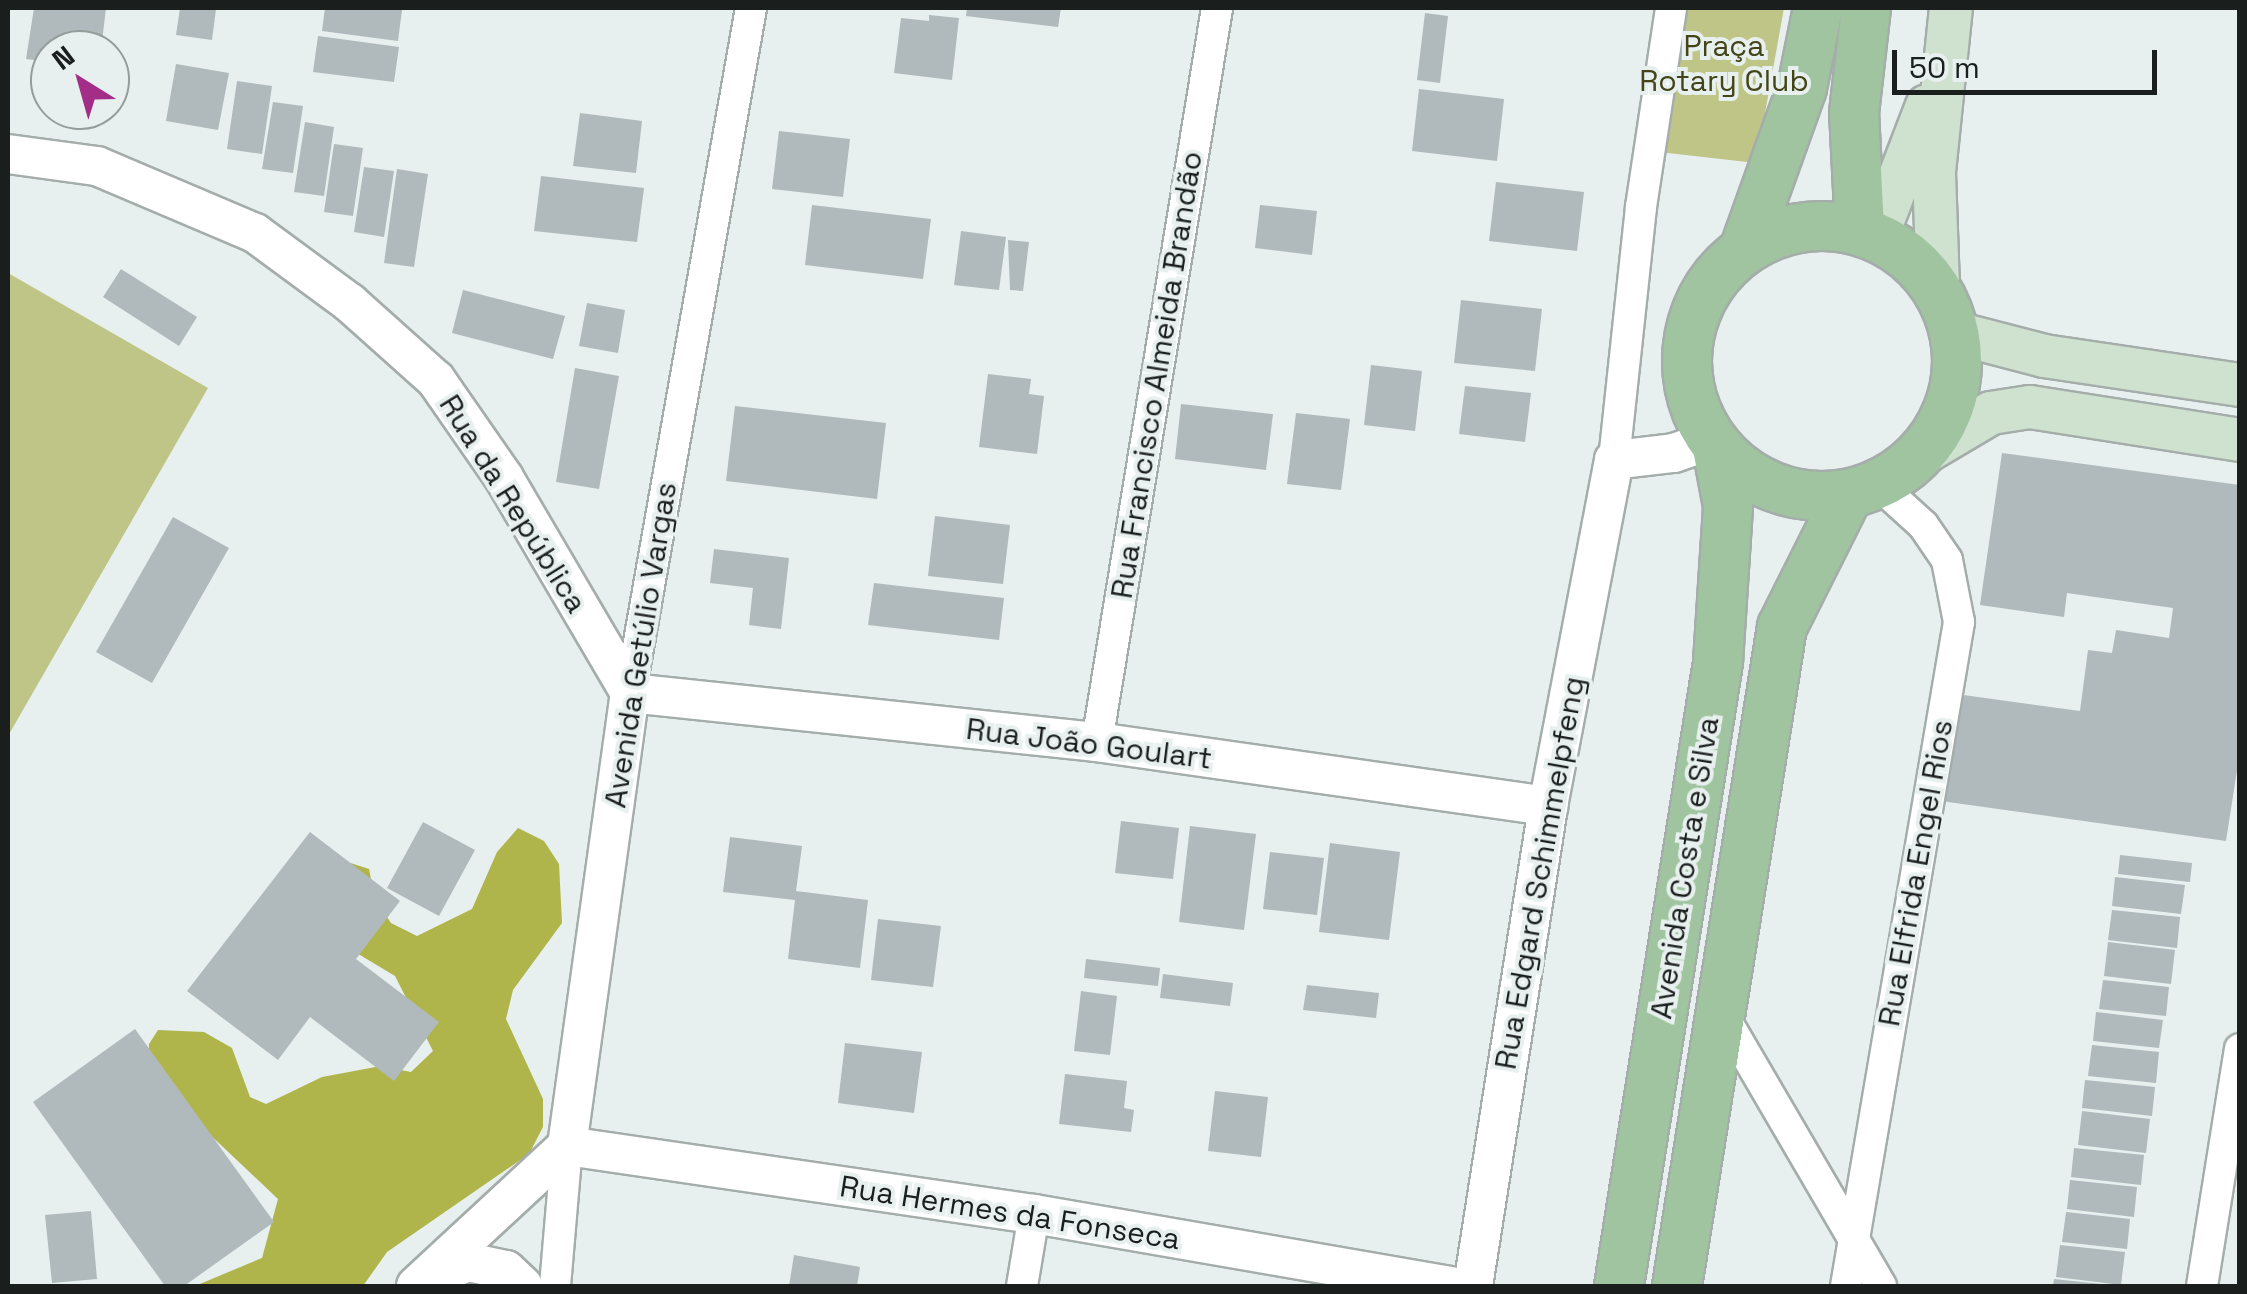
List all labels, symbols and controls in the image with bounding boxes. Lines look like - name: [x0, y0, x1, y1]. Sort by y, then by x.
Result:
- park label: Praça Rotary Club: [1639, 28, 1809, 98]
- north arrow: [30, 30, 130, 130]
- scale bar: [1897, 30, 2162, 92]
- text: N: [45, 38, 81, 78]
- text: 50 m: [1909, 48, 1980, 87]
- street label: Rua Francisco Almeida Brandão: [1104, 149, 1210, 601]
- street label: Rua da República: [431, 388, 595, 620]
- street label: Avenida Getúlio Vargas: [597, 479, 685, 811]
- street label: Rua Edgard Schimmelpfeng: [1488, 674, 1592, 1072]
- street label: Rua João Goulart: [964, 711, 1214, 777]
- street label: Avenida Costa e Silva: [1643, 714, 1727, 1022]
- street label: Rua Elfrida Engel Rios: [1871, 717, 1961, 1029]
- street label: Rua Hermes da Fonseca: [837, 1168, 1183, 1258]

